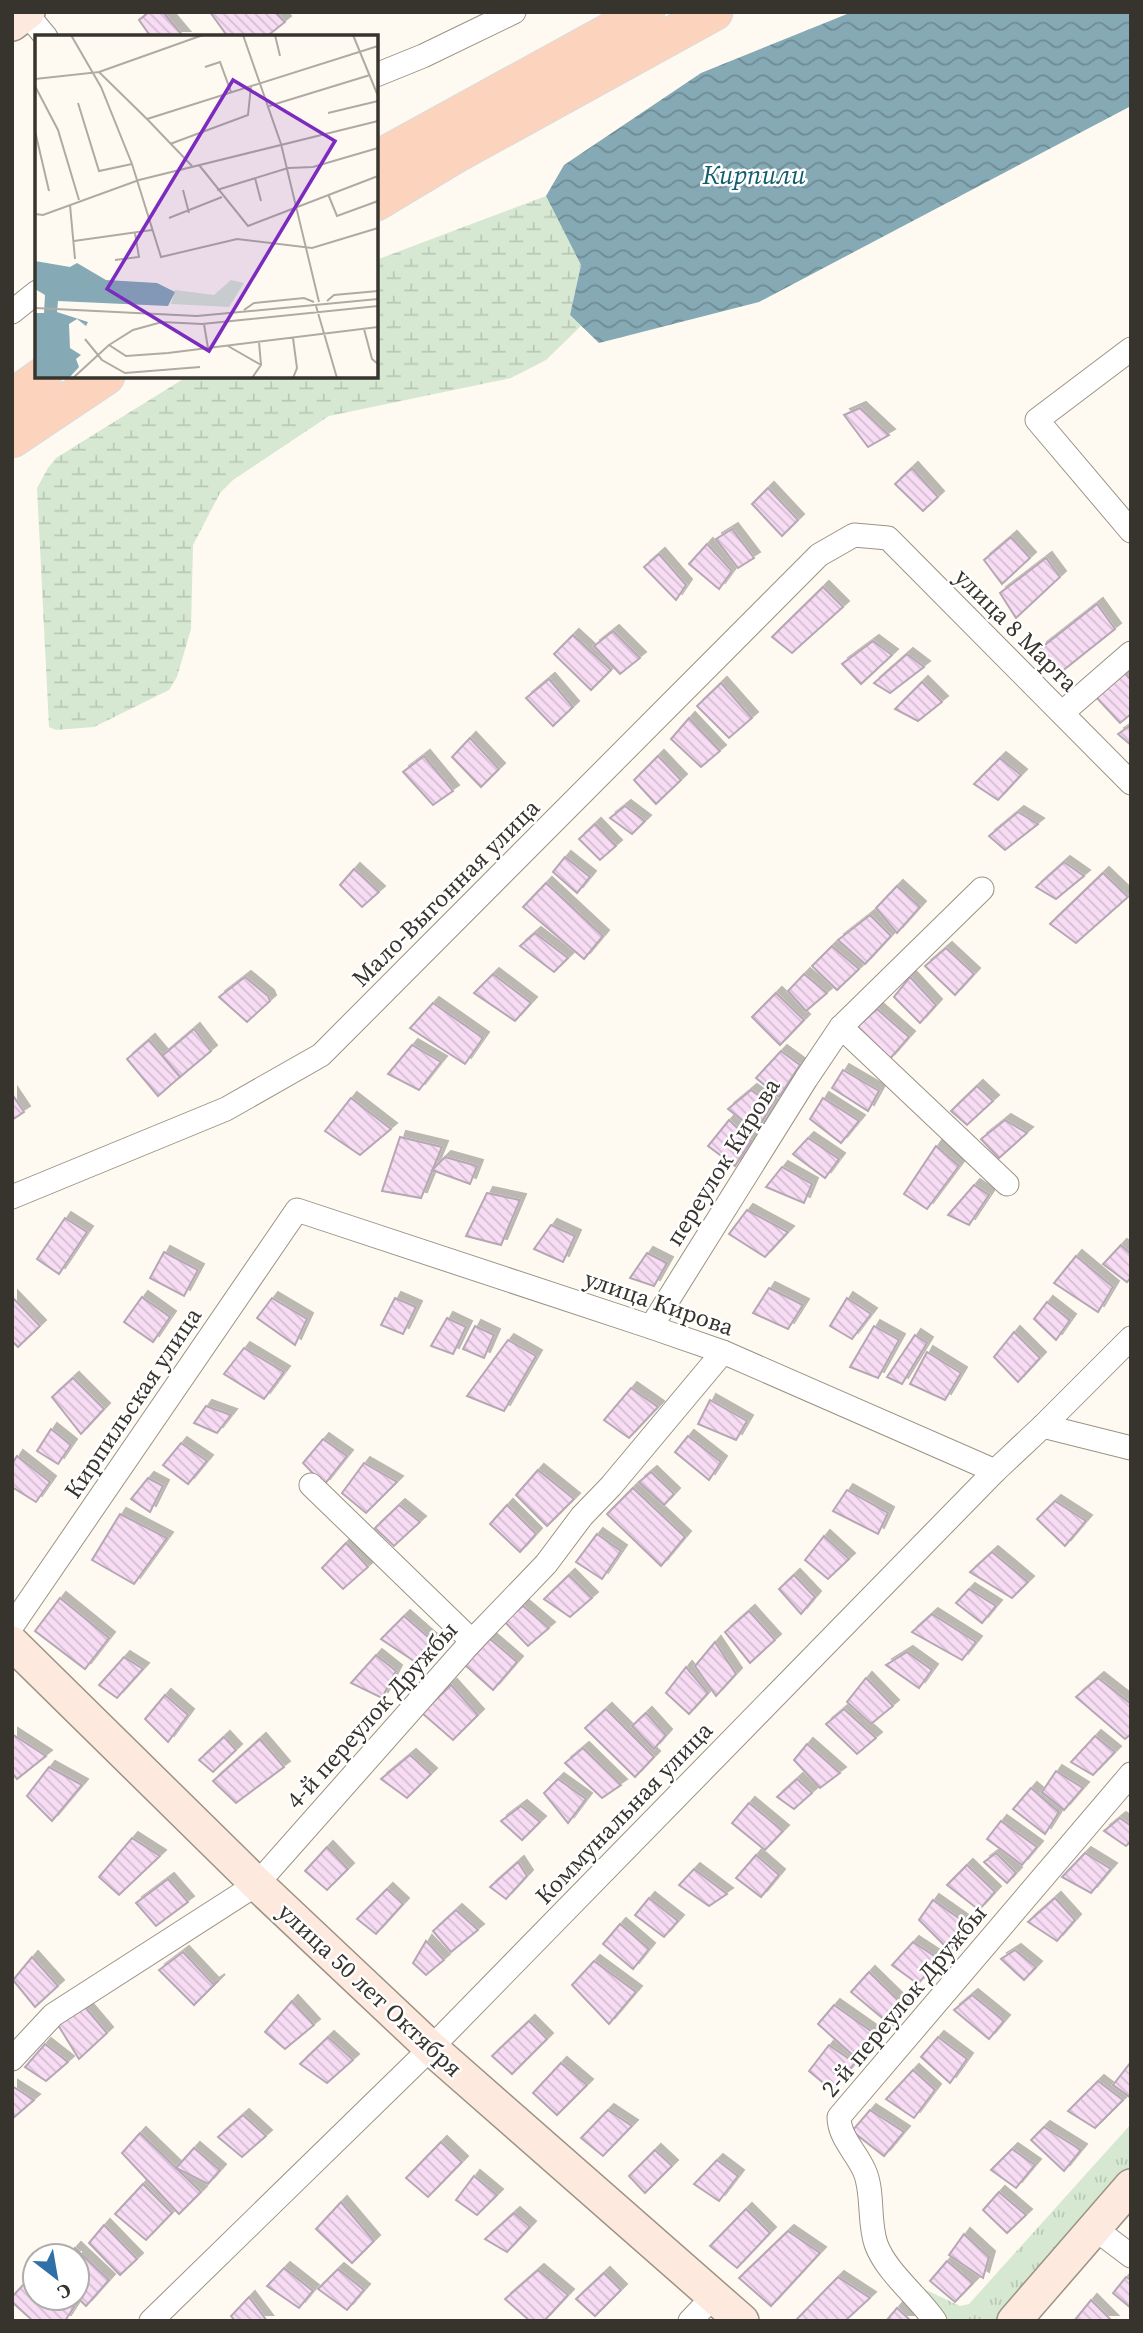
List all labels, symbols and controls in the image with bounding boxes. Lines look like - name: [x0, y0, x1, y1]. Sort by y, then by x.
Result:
- inset map: [35, 35, 378, 378]
- water label: Кирпили: [701, 157, 806, 193]
- street label: улица 8 Марта: [947, 561, 1086, 699]
- street label: Мало-Выгонная улица: [344, 791, 547, 994]
- street label: переулок Кирова: [658, 1071, 788, 1252]
- street label: улица Кирова: [580, 1262, 739, 1344]
- street label: Кирпильская улица: [56, 1300, 209, 1505]
- street label: 4-й переулок Дружбы: [279, 1614, 465, 1815]
- street label: Коммунальная улица: [528, 1714, 720, 1911]
- street label: улица 50 лет Октября: [271, 1895, 470, 2084]
- street label: 2-й переулок Дружбы: [813, 1898, 994, 2104]
- north arrow: [21, 2242, 91, 2312]
- text: С: [53, 2277, 77, 2306]

